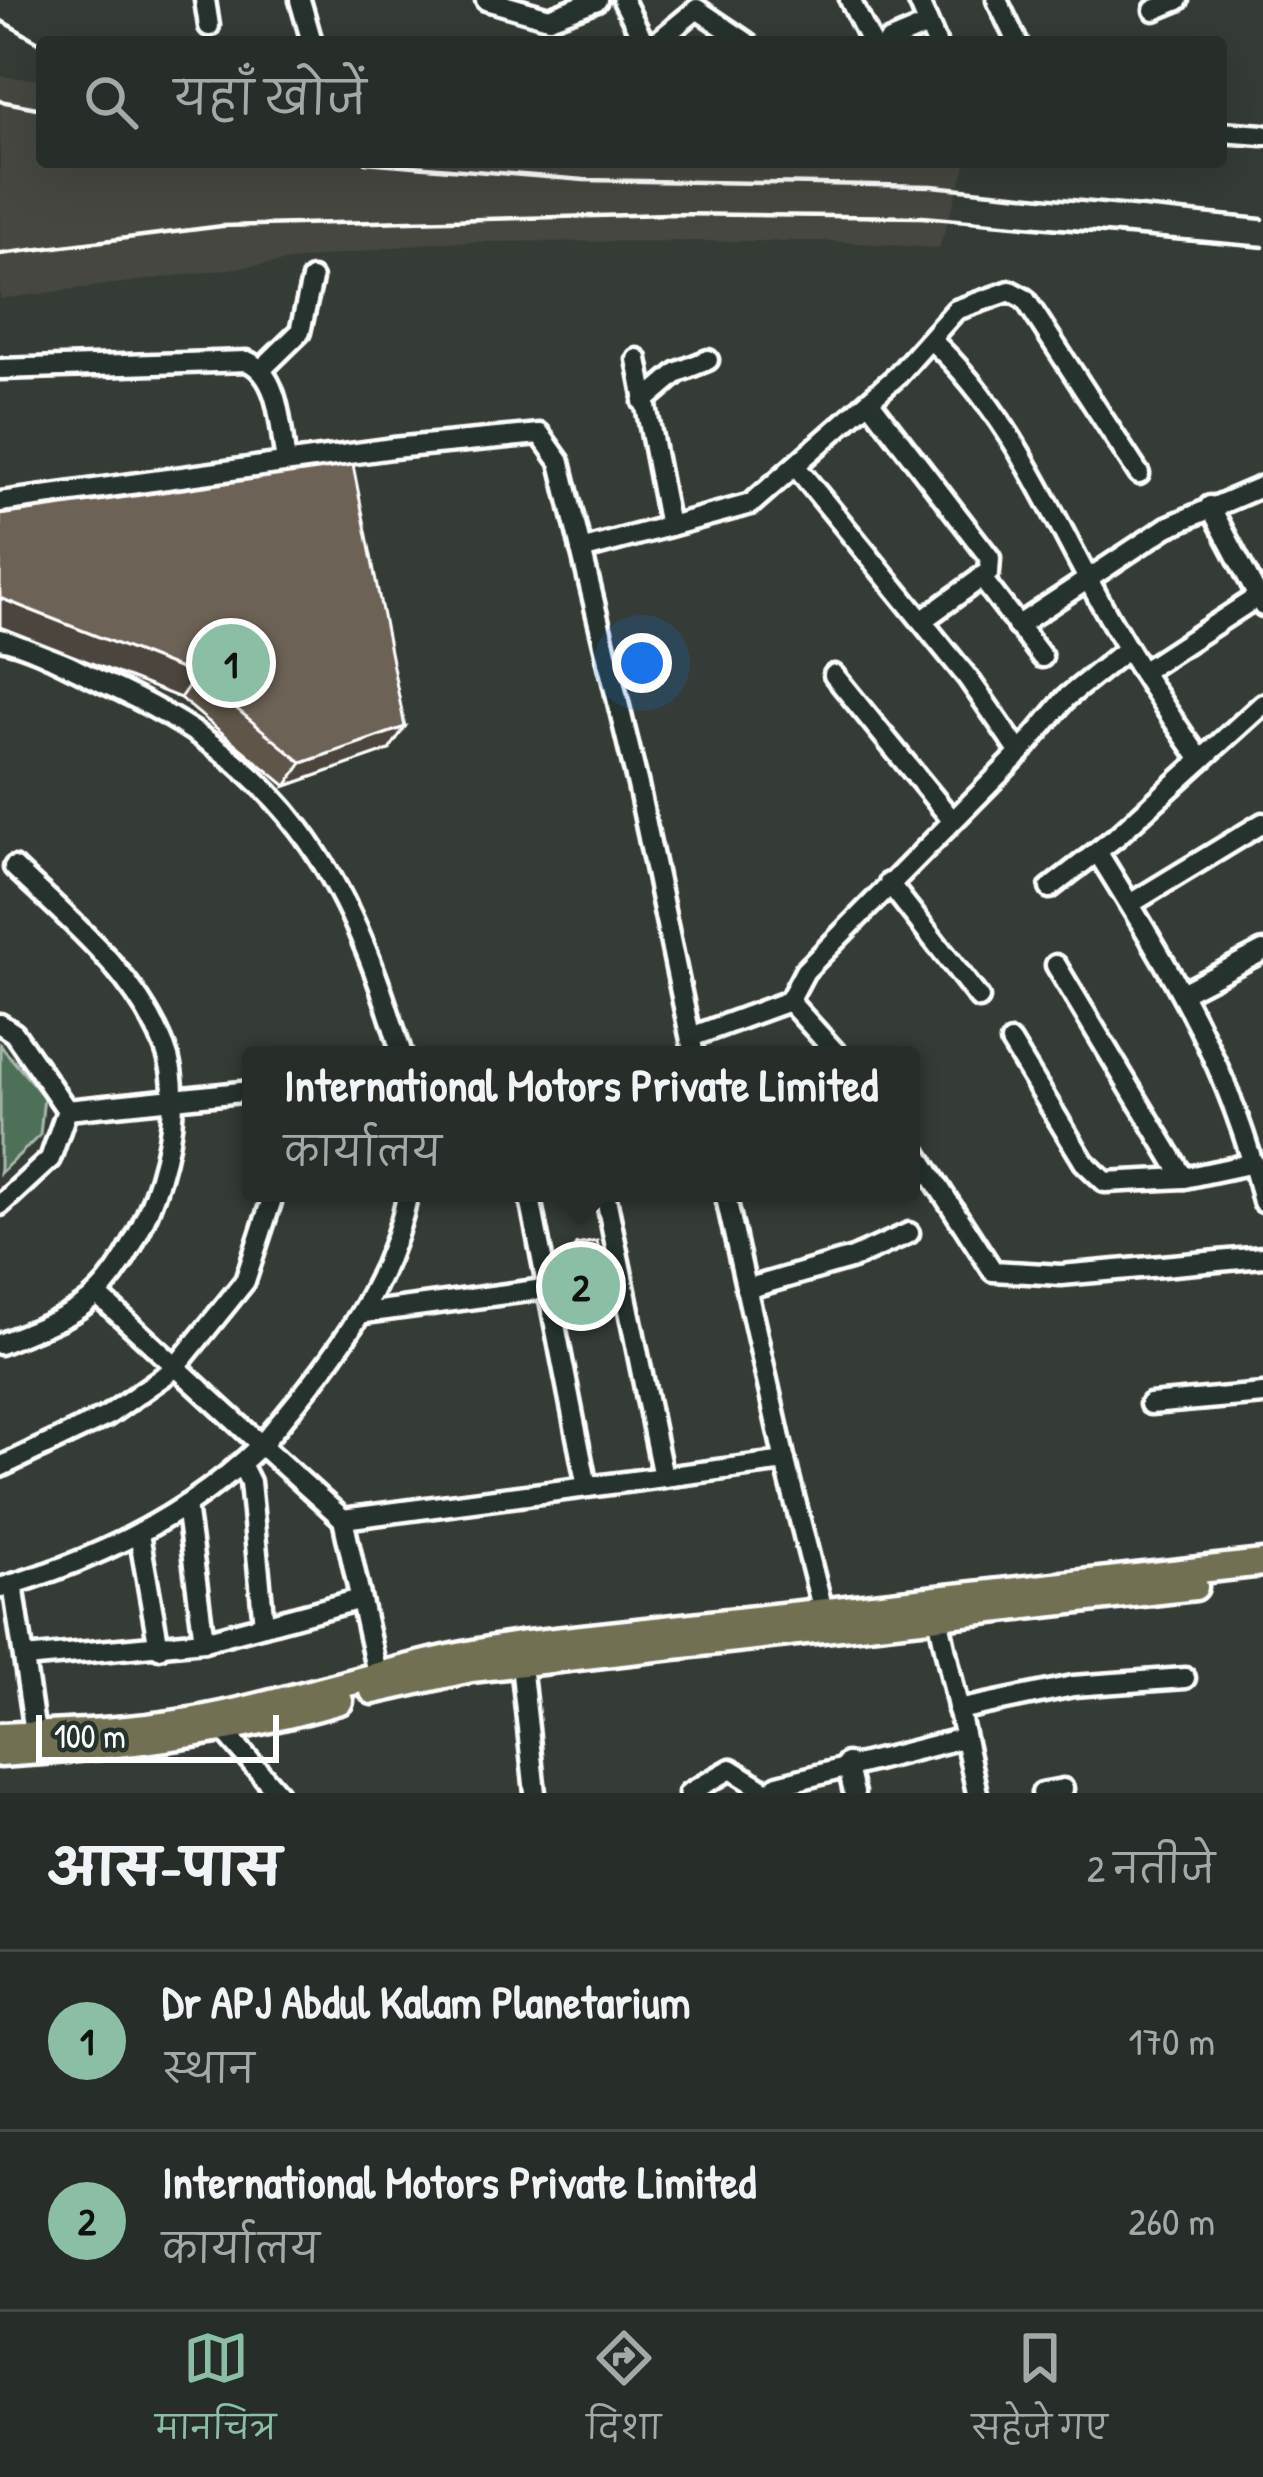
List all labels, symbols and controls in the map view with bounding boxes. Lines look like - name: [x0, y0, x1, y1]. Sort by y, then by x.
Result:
- search box: [36, 36, 1227, 168]
- text: यहाँ खोजें: [174, 67, 366, 128]
- icon: search: [78, 69, 144, 135]
- pin: 1: [192, 618, 270, 708]
- your location: [612, 633, 672, 693]
- popup: [242, 1046, 920, 1202]
- text: International Motors Private Limited: [284, 1054, 878, 1115]
- text: कार्यालय: [284, 1124, 442, 1177]
- pin: 2: [542, 1241, 620, 1331]
- scale bar: [36, 1709, 279, 1762]
- text: 100 m: [54, 1714, 126, 1758]
- text: आस-पास: [48, 1832, 281, 1901]
- text: 2 नतीजे: [1087, 1841, 1215, 1894]
- text: Dr APJ Abdul Kalam Planetarium: [162, 1971, 690, 2032]
- text: 1: [80, 2014, 94, 2067]
- text: 170 m: [1129, 2014, 1215, 2067]
- text: स्थान: [162, 2041, 254, 2094]
- text: International Motors Private Limited: [162, 2151, 756, 2212]
- text: 2: [78, 2194, 96, 2247]
- text: 260 m: [1128, 2194, 1215, 2247]
- text: कार्यालय: [162, 2221, 320, 2274]
- tab: मानचित्र: [155, 2325, 276, 2464]
- tab: दिशा: [586, 2325, 661, 2464]
- tab: सहेजे गए: [972, 2325, 1108, 2464]

